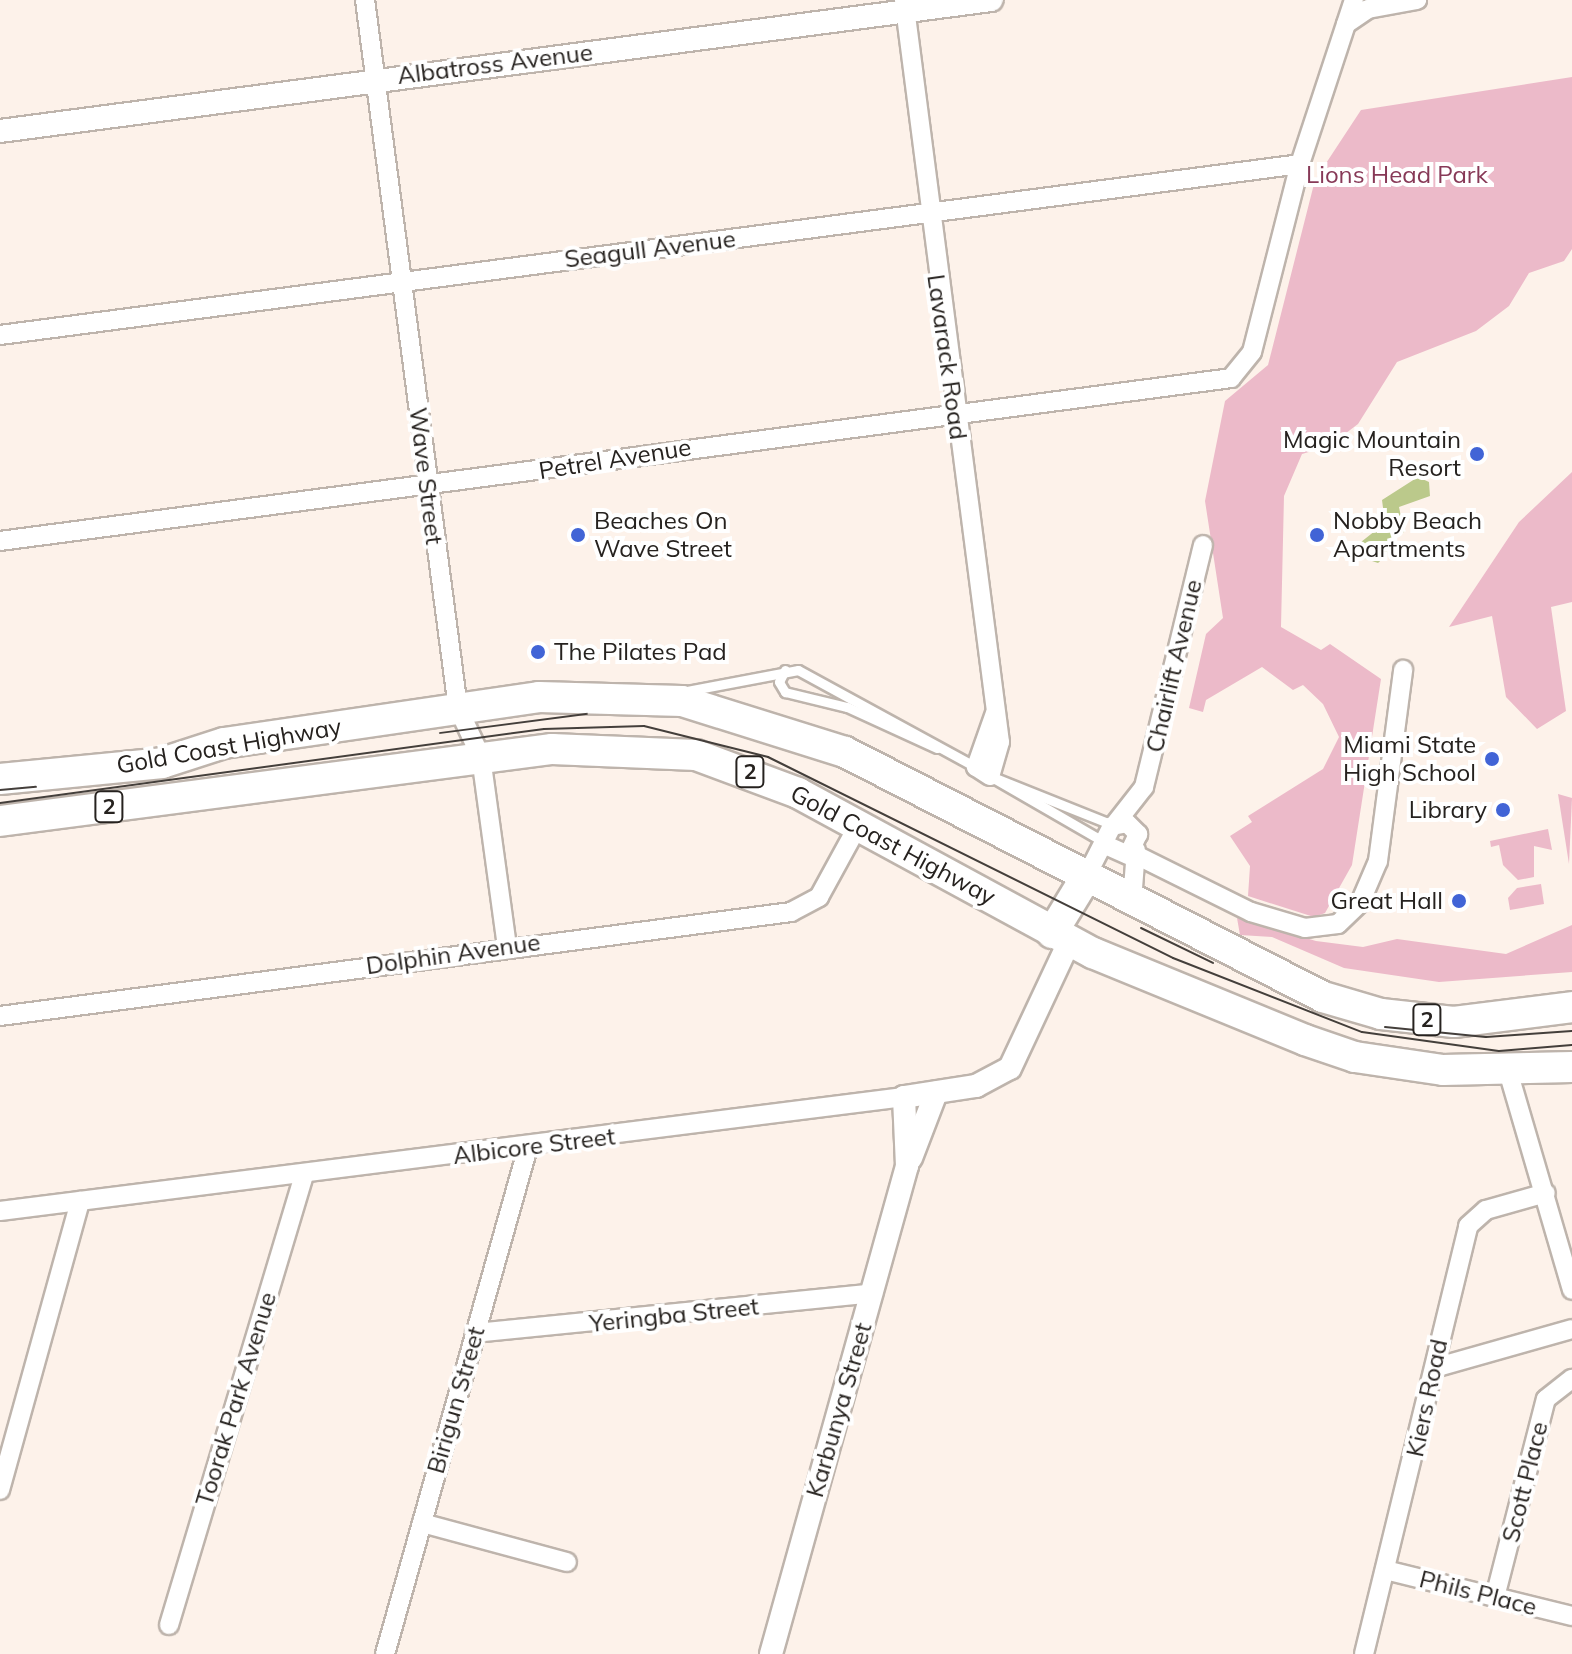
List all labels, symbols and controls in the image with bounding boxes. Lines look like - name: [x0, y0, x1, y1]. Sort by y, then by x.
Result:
- street label: Albatross Avenue: [396, 38, 594, 90]
- park label: Lions Head Park: [1306, 161, 1488, 189]
- street label: Seagull Avenue: [563, 224, 737, 274]
- street label: Lavarack Road: [921, 273, 973, 441]
- street label: Wave Street: [403, 406, 449, 546]
- place label: Magic Mountain Resort: [1283, 426, 1461, 482]
- street label: Petrel Avenue: [537, 433, 693, 485]
- marker: Magic Mountain Resort: [1468, 445, 1486, 463]
- place label: Beaches On Wave Street: [594, 507, 732, 563]
- place label: Nobby Beach Apartments: [1333, 507, 1482, 563]
- marker: Beaches On Wave Street: [569, 526, 587, 544]
- marker: Nobby Beach Apartments: [1308, 526, 1326, 544]
- street label: Chairlift Avenue: [1140, 577, 1208, 755]
- place label: The Pilates Pad: [554, 638, 727, 666]
- marker: The Pilates Pad: [529, 643, 547, 661]
- street label: Gold Coast Highway: [114, 712, 344, 780]
- place label: Miami State High School: [1343, 731, 1476, 787]
- marker: Miami State High School: [1483, 750, 1501, 768]
- road number: 2: [734, 754, 766, 790]
- street label: Gold Coast Highway: [786, 779, 1000, 911]
- road number: 2: [93, 789, 125, 825]
- place label: Library: [1409, 796, 1487, 824]
- marker: Library: [1494, 801, 1512, 819]
- place label: Great Hall: [1331, 887, 1443, 915]
- marker: Great Hall: [1450, 892, 1468, 910]
- street label: Dolphin Avenue: [364, 928, 542, 980]
- road number: 2: [1411, 1002, 1443, 1038]
- street label: Albicore Street: [451, 1122, 617, 1170]
- street label: Toorak Park Avenue: [190, 1289, 282, 1509]
- street label: Yeringba Street: [588, 1292, 760, 1338]
- street label: Karbunya Street: [800, 1319, 878, 1501]
- street label: Birigun Street: [421, 1323, 491, 1477]
- street label: Kiers Road: [1400, 1337, 1454, 1459]
- street label: Scott Place: [1496, 1419, 1554, 1545]
- street label: Phils Place: [1416, 1565, 1540, 1621]

